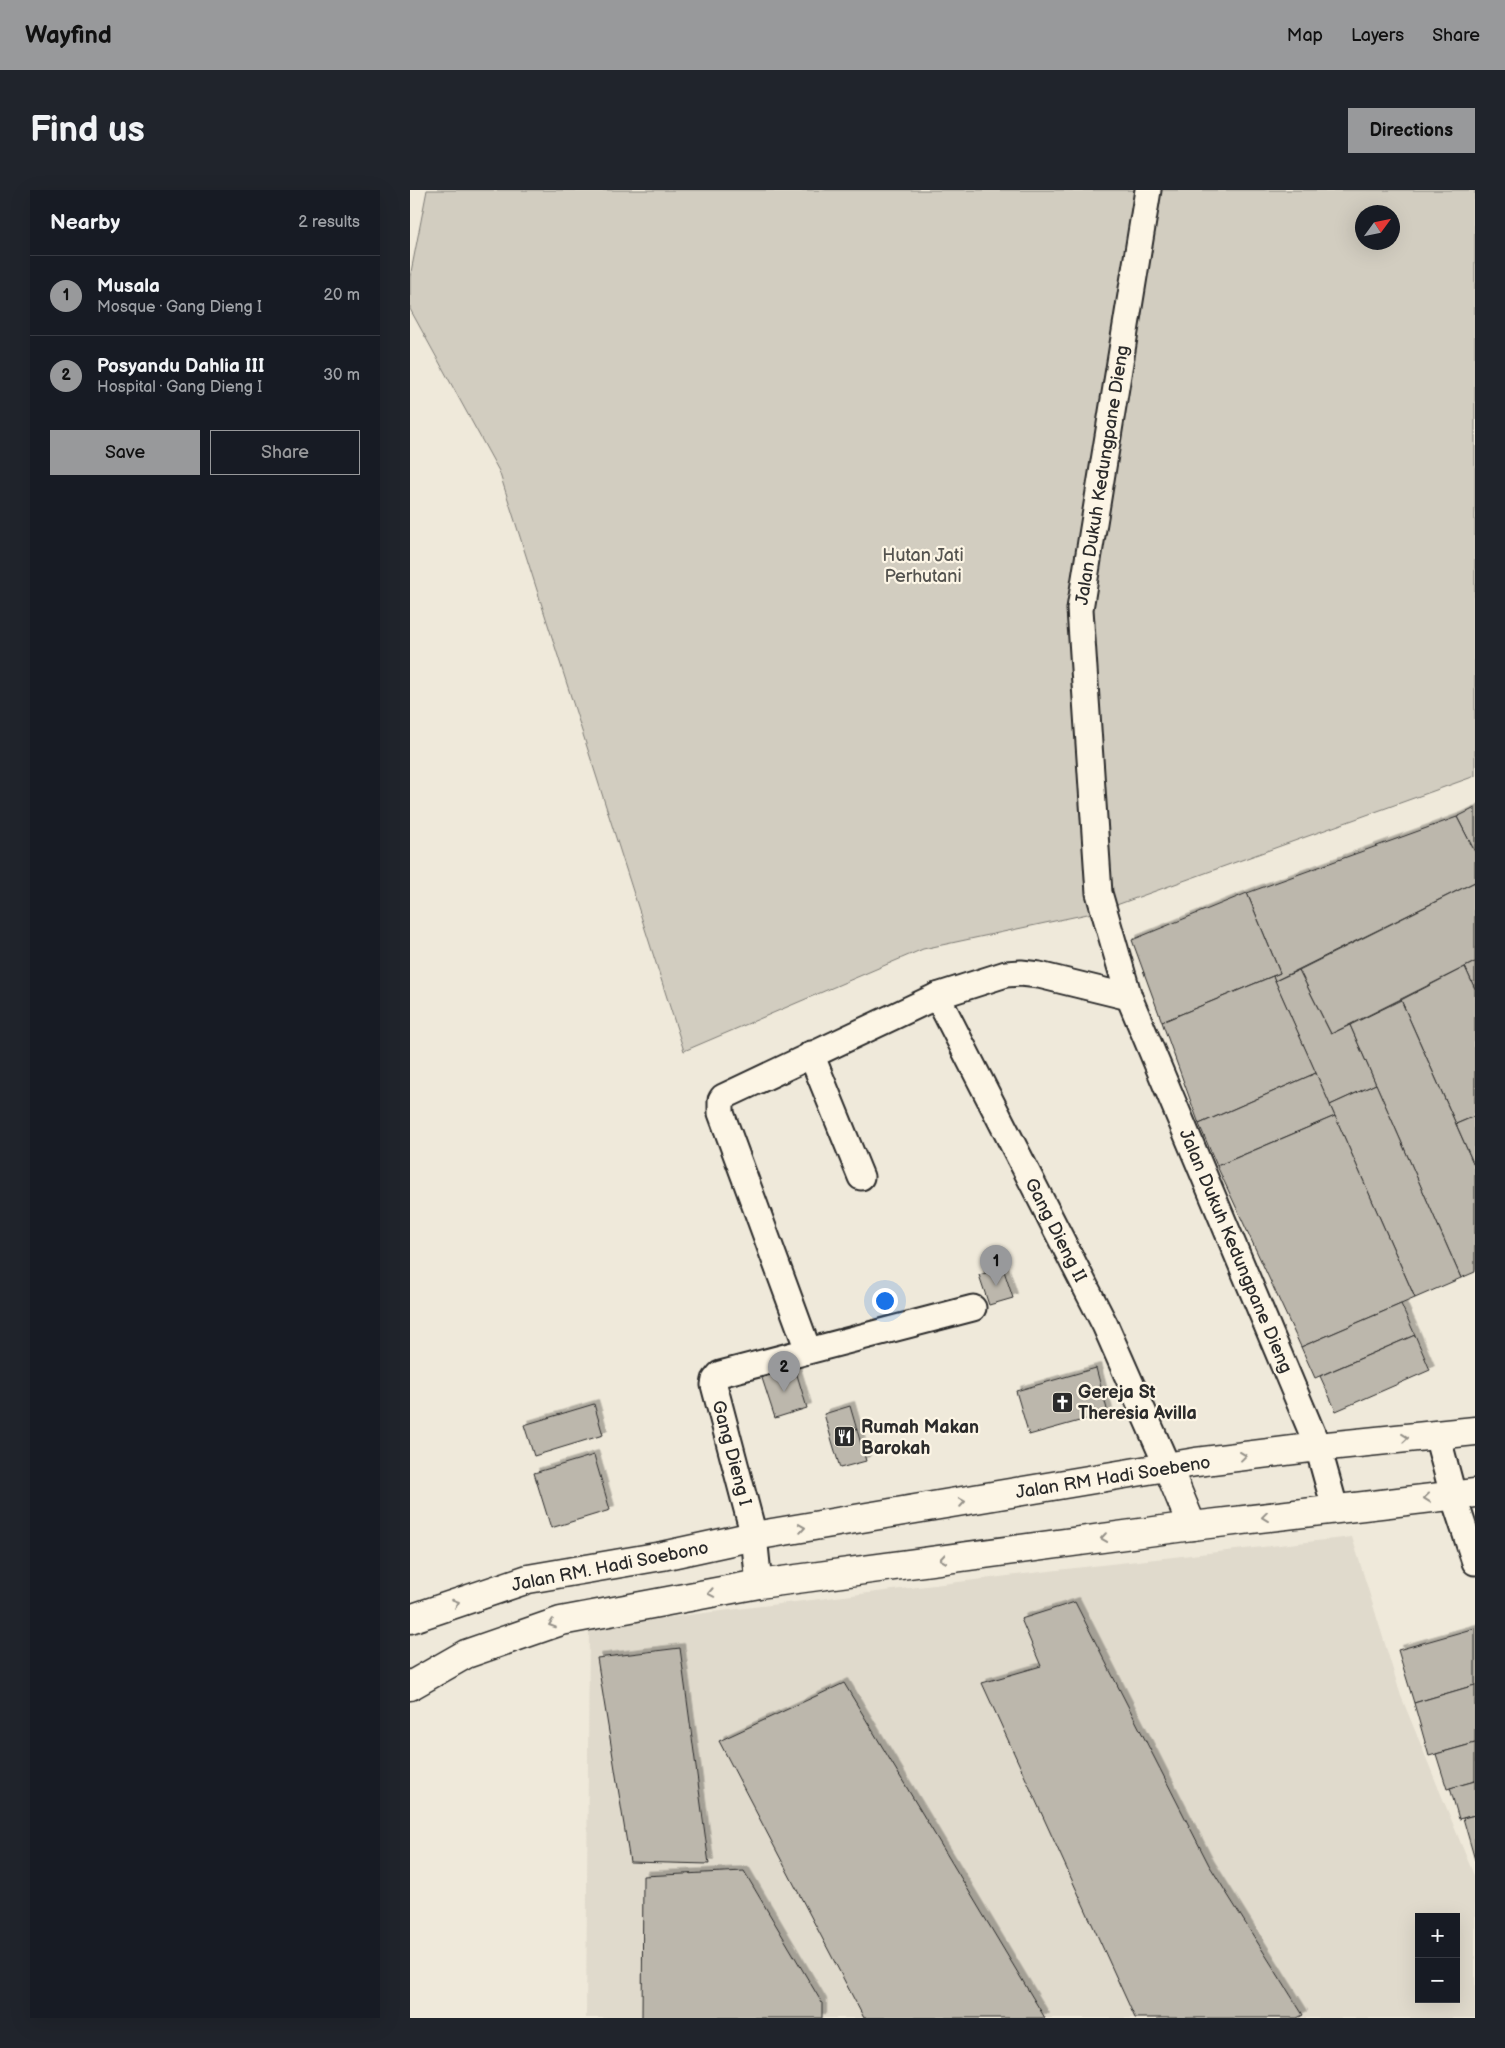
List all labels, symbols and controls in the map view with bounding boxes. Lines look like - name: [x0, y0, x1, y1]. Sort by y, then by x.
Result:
- text: Wayfind: [25, 21, 112, 50]
- text: Map: [1287, 25, 1323, 46]
- text: Layers: [1351, 25, 1404, 46]
- text: Share: [1432, 25, 1480, 46]
- button: Directions: [1348, 108, 1475, 153]
- text: Find us: [30, 109, 145, 152]
- north arrow: [1355, 205, 1400, 250]
- text: Nearby: [50, 210, 120, 235]
- text: 2 results: [298, 213, 360, 232]
- text: Musala: [97, 275, 160, 298]
- text: 1: [63, 286, 69, 305]
- text: 20 m: [324, 286, 360, 305]
- text: Mosque · Gang Dieng I: [97, 298, 262, 317]
- street label: Jalan Dukuh Kedungpane Dieng: [1072, 344, 1133, 607]
- text: Posyandu Dahlia III: [97, 355, 264, 378]
- text: 2: [61, 366, 71, 385]
- text: 30 m: [323, 366, 360, 385]
- text: Hospital · Gang Dieng I: [97, 378, 262, 397]
- button: Save: [50, 430, 200, 475]
- button: Share: [210, 430, 360, 475]
- park label: Hutan Jati Perhutani: [882, 545, 964, 587]
- street label: Jalan Dukuh Kedungpane Dieng: [1175, 1126, 1297, 1376]
- street label: Gang Dieng II: [1020, 1175, 1091, 1286]
- pin: 1: [980, 1245, 1012, 1286]
- your location: [872, 1288, 898, 1314]
- pin: 2: [768, 1351, 800, 1392]
- place label: Gereja St Theresia Avilla: [1078, 1382, 1197, 1424]
- church icon: Gereja St Theresia Avilla: [1050, 1390, 1074, 1414]
- street label: Gang Dieng I: [707, 1398, 756, 1508]
- place label: Rumah Makan Barokah: [861, 1417, 979, 1459]
- restaurant icon: Rumah Makan Barokah: [833, 1425, 857, 1449]
- one-way arrow: [1401, 1433, 1409, 1444]
- street label: Jalan RM Hadi Soebeno: [1014, 1452, 1212, 1503]
- one-way arrow: [1239, 1452, 1248, 1462]
- one-way arrow: [1422, 1492, 1430, 1503]
- one-way arrow: [958, 1497, 966, 1507]
- one-way arrow: [1261, 1511, 1269, 1522]
- one-way arrow: [797, 1523, 806, 1533]
- one-way arrow: [1100, 1532, 1108, 1543]
- street label: Jalan RM. Hadi Soebono: [510, 1537, 710, 1596]
- one-way arrow: [939, 1553, 947, 1564]
- one-way arrow: [707, 1587, 716, 1597]
- one-way arrow: [452, 1599, 460, 1609]
- one-way arrow: [548, 1618, 557, 1628]
- map controls: [1415, 1913, 1460, 2003]
- button: +: [1415, 1913, 1460, 1958]
- button: −: [1415, 1958, 1460, 2003]

